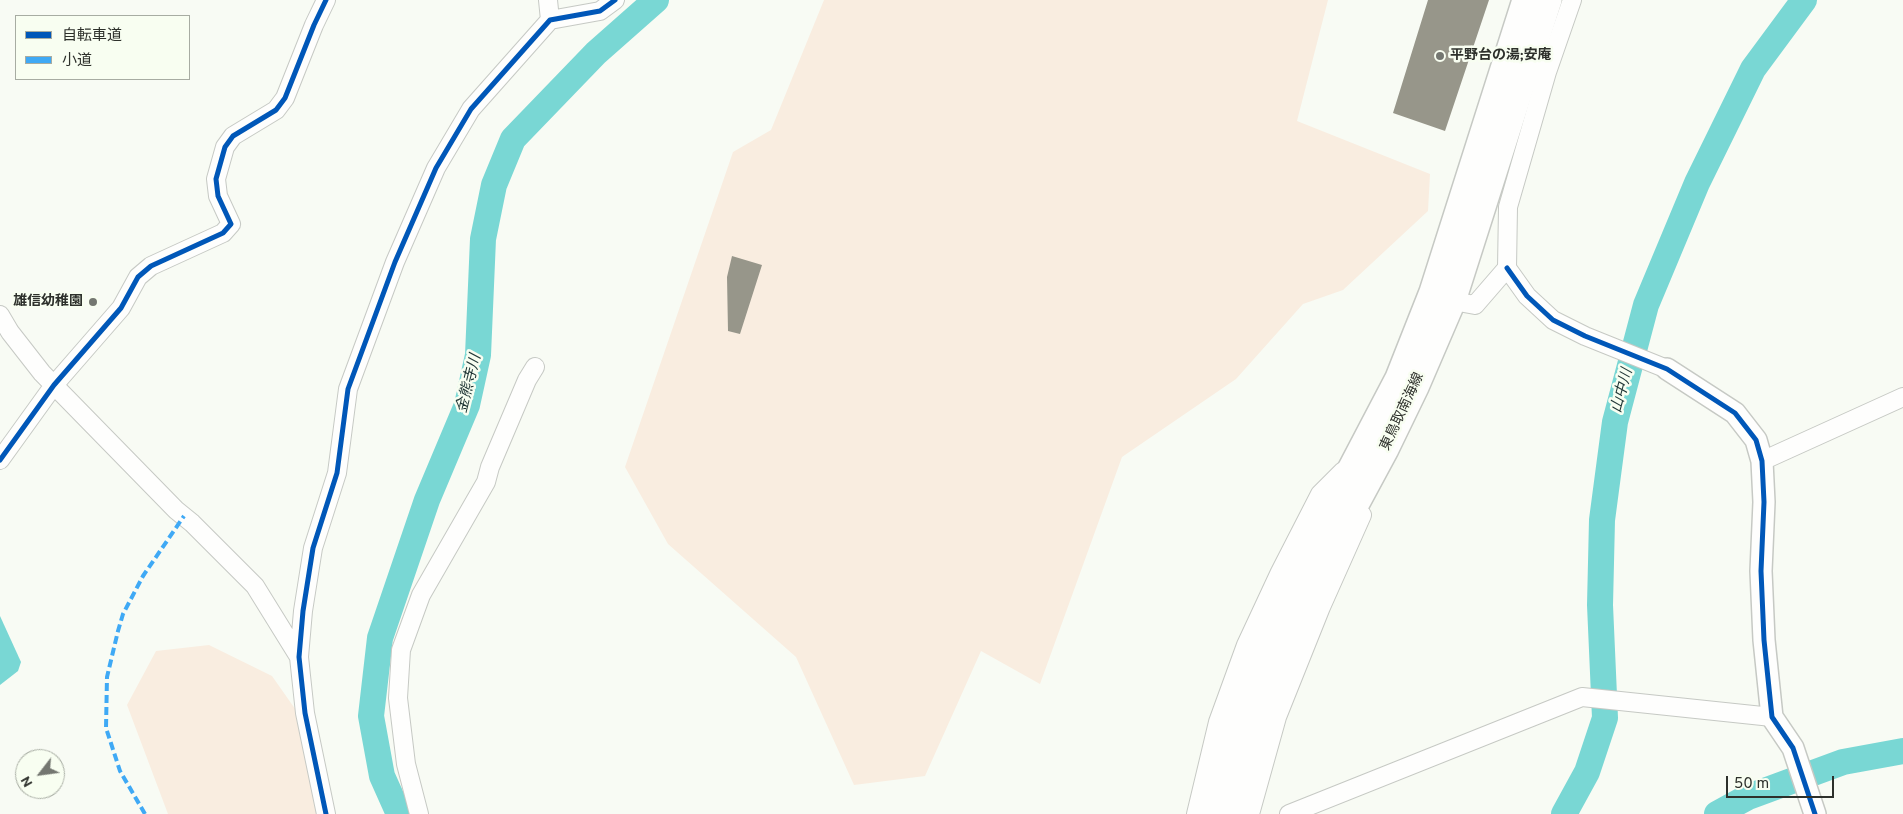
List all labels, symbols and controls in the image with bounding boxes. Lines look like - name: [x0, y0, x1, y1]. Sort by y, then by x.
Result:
- legend: [15, 15, 190, 80]
- text: 自転車道: [62, 27, 122, 46]
- place label: 平野台の湯;安庵: [1450, 48, 1551, 64]
- marker: 平野台の湯;安庵: [1434, 50, 1446, 62]
- text: 小道: [62, 52, 92, 71]
- place label: 雄信幼稚園: [13, 294, 83, 310]
- marker: 雄信幼稚園: [87, 296, 99, 308]
- water label: 金熊寺川: [454, 353, 486, 415]
- water label: 山中川: [1608, 367, 1638, 415]
- street label: 東鳥取南海線: [1378, 370, 1428, 454]
- north arrow: [15, 749, 65, 799]
- scale bar: [1728, 766, 1836, 798]
- text: N: [18, 773, 37, 790]
- text: 50 m: [1734, 775, 1769, 794]

